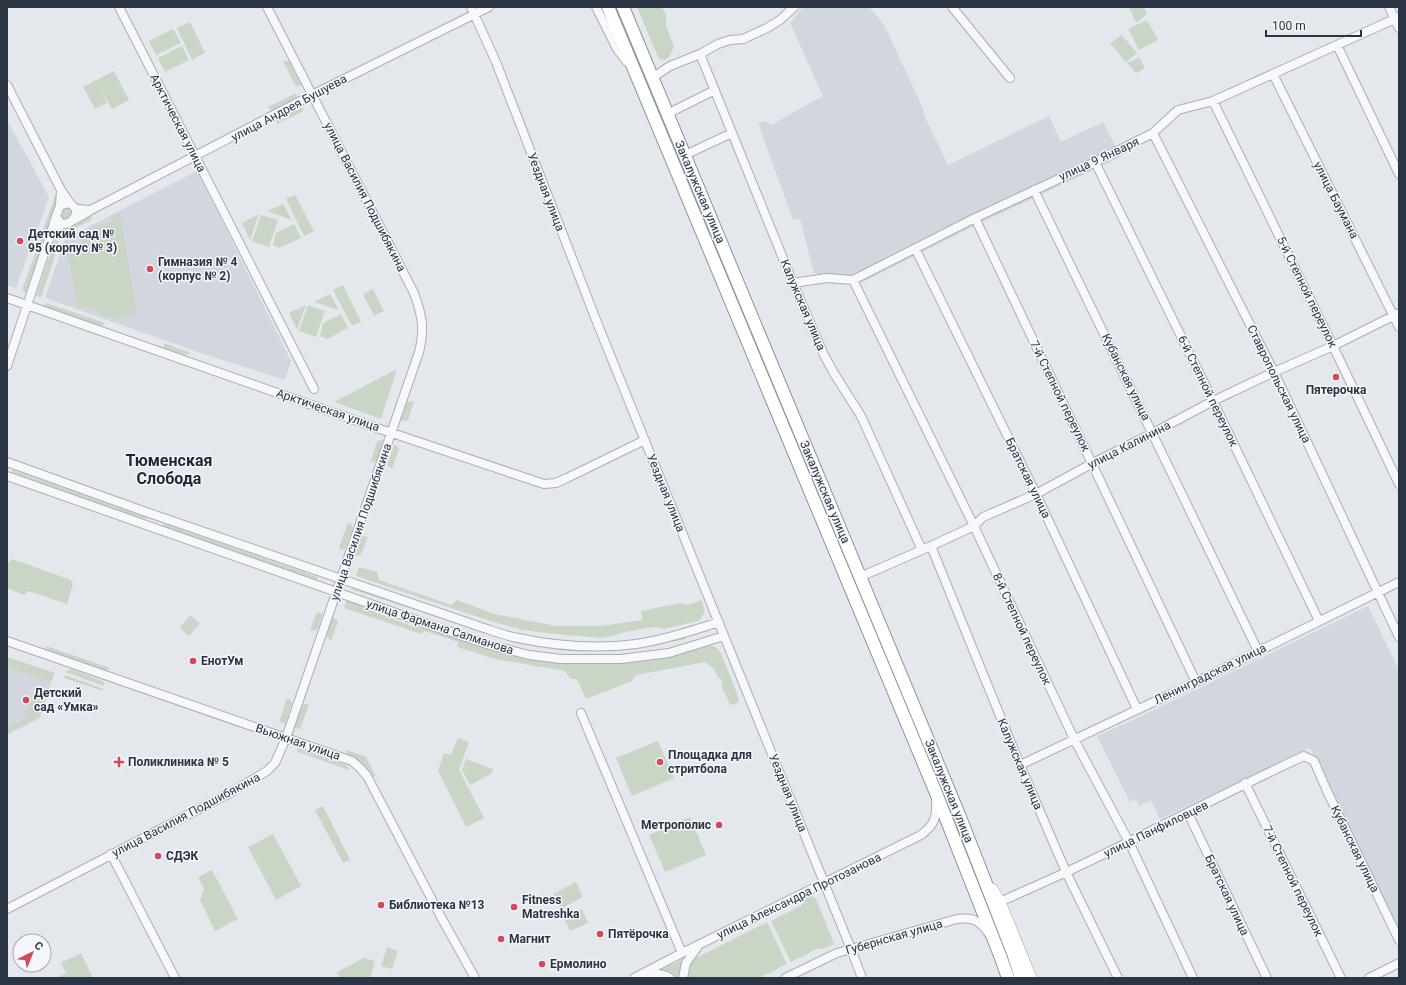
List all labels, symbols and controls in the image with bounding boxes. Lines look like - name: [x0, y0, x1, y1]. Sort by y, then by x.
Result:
- scale bar: [1266, 12, 1361, 38]
- text: 100 m: [1272, 19, 1306, 33]
- street label: Арктическая улица: [147, 72, 209, 174]
- street label: улица Андрея Бушуева: [229, 72, 349, 144]
- street label: улица Василия Подшибякина: [321, 120, 409, 274]
- street label: улица 9 Января: [1057, 134, 1141, 184]
- street label: Закалужская улица: [672, 139, 728, 245]
- street label: Уездная улица: [525, 151, 567, 233]
- street label: улица Баумана: [1311, 159, 1361, 241]
- place label: Детский сад № 95 (корпус № 3): [28, 227, 117, 255]
- street label: 5-й Степной переулок: [1274, 234, 1340, 350]
- marker: Детский сад № 95 (корпус № 3): [15, 236, 25, 246]
- place label: Гимназия № 4 (корпус № 2): [158, 255, 238, 283]
- street label: Калужская улица: [777, 257, 829, 353]
- marker: Гимназия № 4 (корпус № 2): [145, 264, 155, 274]
- street label: Ставропольская улица: [1244, 323, 1314, 445]
- street label: Кубанская улица: [1099, 331, 1153, 423]
- street label: 6-й Степной переулок: [1175, 333, 1241, 449]
- street label: 7-й Степной переулок: [1027, 338, 1093, 454]
- marker: Пятерочка: [1331, 372, 1341, 382]
- place label: Пятерочка: [1306, 383, 1367, 397]
- street label: Арктическая улица: [274, 386, 382, 434]
- street label: улица Калинина: [1085, 418, 1173, 472]
- street label: Братская улица: [1002, 435, 1054, 521]
- street label: Закалужская улица: [797, 439, 853, 545]
- street label: улица Василия Подшибякина: [327, 441, 395, 603]
- district label: Тюменская Слобода: [126, 451, 212, 488]
- street label: Уездная улица: [644, 452, 688, 534]
- street label: 8-й Степной переулок: [990, 571, 1054, 688]
- street label: улица Фармана Салманова: [365, 597, 515, 657]
- street label: Ленинградская улица: [1152, 641, 1268, 707]
- place label: ЕнотУм: [201, 654, 243, 668]
- marker: ЕнотУм: [188, 656, 198, 666]
- place label: Детский сад «Умка»: [34, 686, 99, 714]
- marker: Детский сад «Умка»: [21, 695, 31, 705]
- street label: Калужская улица: [994, 716, 1046, 812]
- street label: Вьюжная улица: [254, 721, 342, 763]
- street label: Закалужская улица: [922, 737, 976, 845]
- place label: Площадка для стритбола: [668, 748, 752, 776]
- street label: Уездная улица: [766, 752, 810, 834]
- place label: Поликлиника № 5: [128, 755, 229, 769]
- marker: Поликлиника № 5: [113, 756, 125, 768]
- marker: Площадка для стритбола: [655, 757, 665, 767]
- street label: улица Василия Подшибякина: [110, 770, 262, 860]
- street label: улица Панфиловцев: [1101, 798, 1211, 860]
- street label: Кубанская улица: [1328, 803, 1382, 895]
- place label: Метрополис: [641, 818, 711, 832]
- marker: Метрополис: [714, 820, 724, 830]
- street label: 7-й Степной переулок: [1260, 823, 1326, 939]
- place label: СДЭК: [166, 849, 199, 863]
- street label: улица Александра Протозанова: [715, 850, 883, 942]
- marker: СДЭК: [153, 851, 163, 861]
- street label: Братская улица: [1202, 852, 1252, 938]
- place label: Fitness Matreshka: [522, 893, 580, 921]
- place label: Библиотека №13: [389, 898, 485, 912]
- marker: Библиотека №13: [376, 900, 386, 910]
- marker: Fitness Matreshka: [509, 902, 519, 912]
- street label: Губернская улица: [844, 916, 944, 958]
- place label: Пятёрочка: [608, 927, 669, 941]
- marker: Пятёрочка: [595, 929, 605, 939]
- place label: Магнит: [509, 932, 551, 946]
- north arrow: [12, 933, 52, 973]
- marker: Магнит: [496, 934, 506, 944]
- text: С: [31, 939, 46, 953]
- place label: Ермолино: [550, 957, 607, 971]
- marker: Ермолино: [537, 959, 547, 969]

